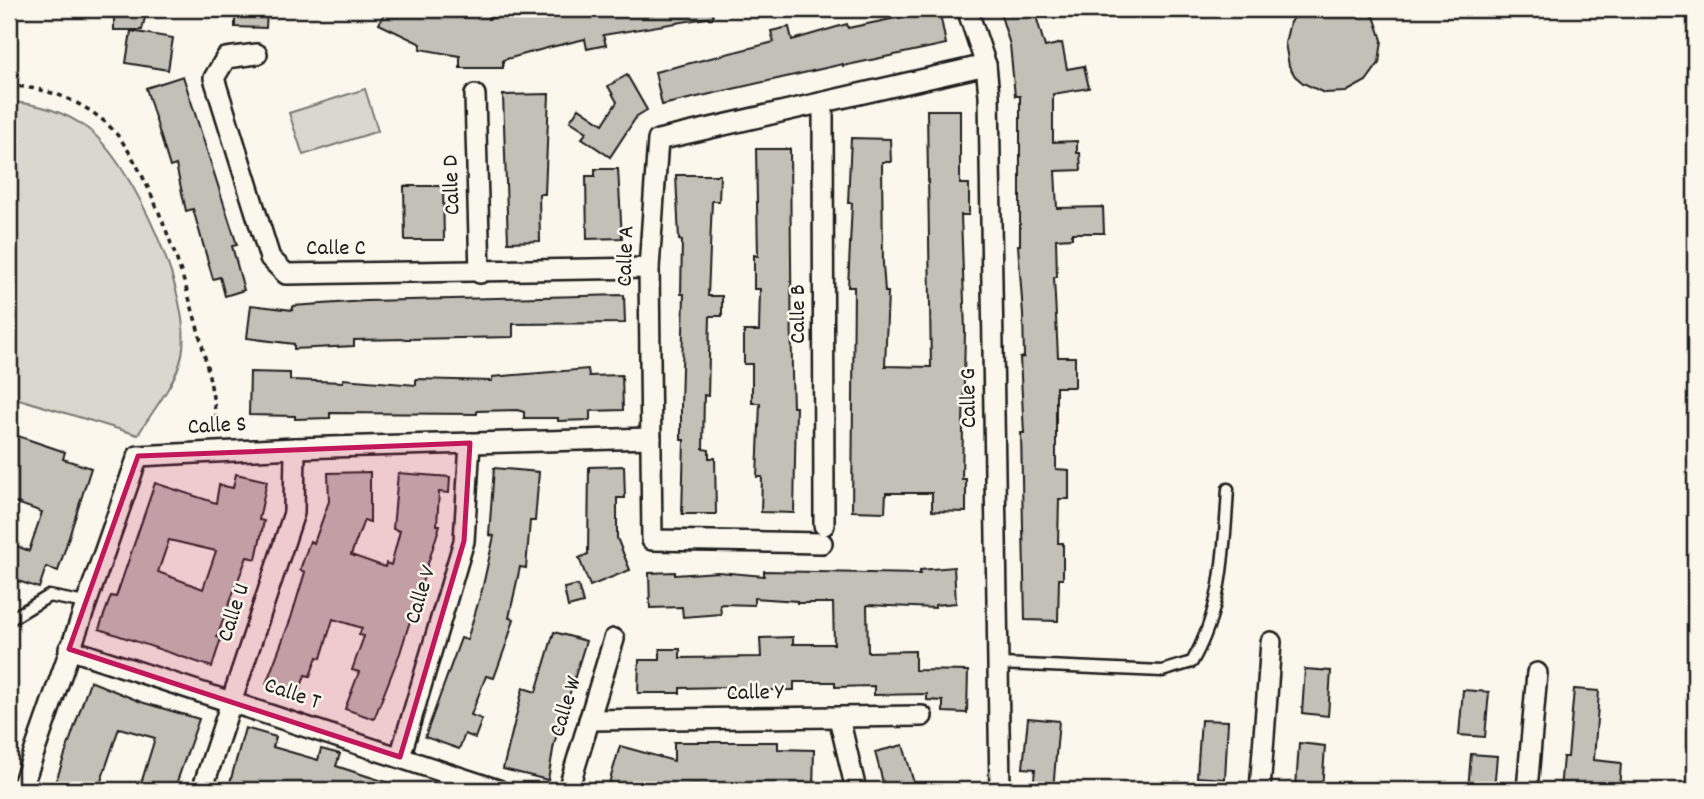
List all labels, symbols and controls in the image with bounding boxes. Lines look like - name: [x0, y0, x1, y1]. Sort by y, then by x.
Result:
- street label: Calle D: [435, 154, 471, 216]
- street label: Calle A: [609, 225, 645, 287]
- street label: Calle C: [306, 233, 366, 266]
- street label: Calle B: [783, 284, 816, 344]
- street label: Calle G: [953, 368, 987, 428]
- street label: Calle S: [187, 409, 247, 445]
- street label: Calle V: [398, 562, 446, 628]
- street label: Calle U: [210, 580, 260, 646]
- street label: Calle T: [259, 670, 325, 720]
- street label: Calle W: [542, 672, 592, 741]
- street label: Calle Y: [726, 677, 784, 711]

